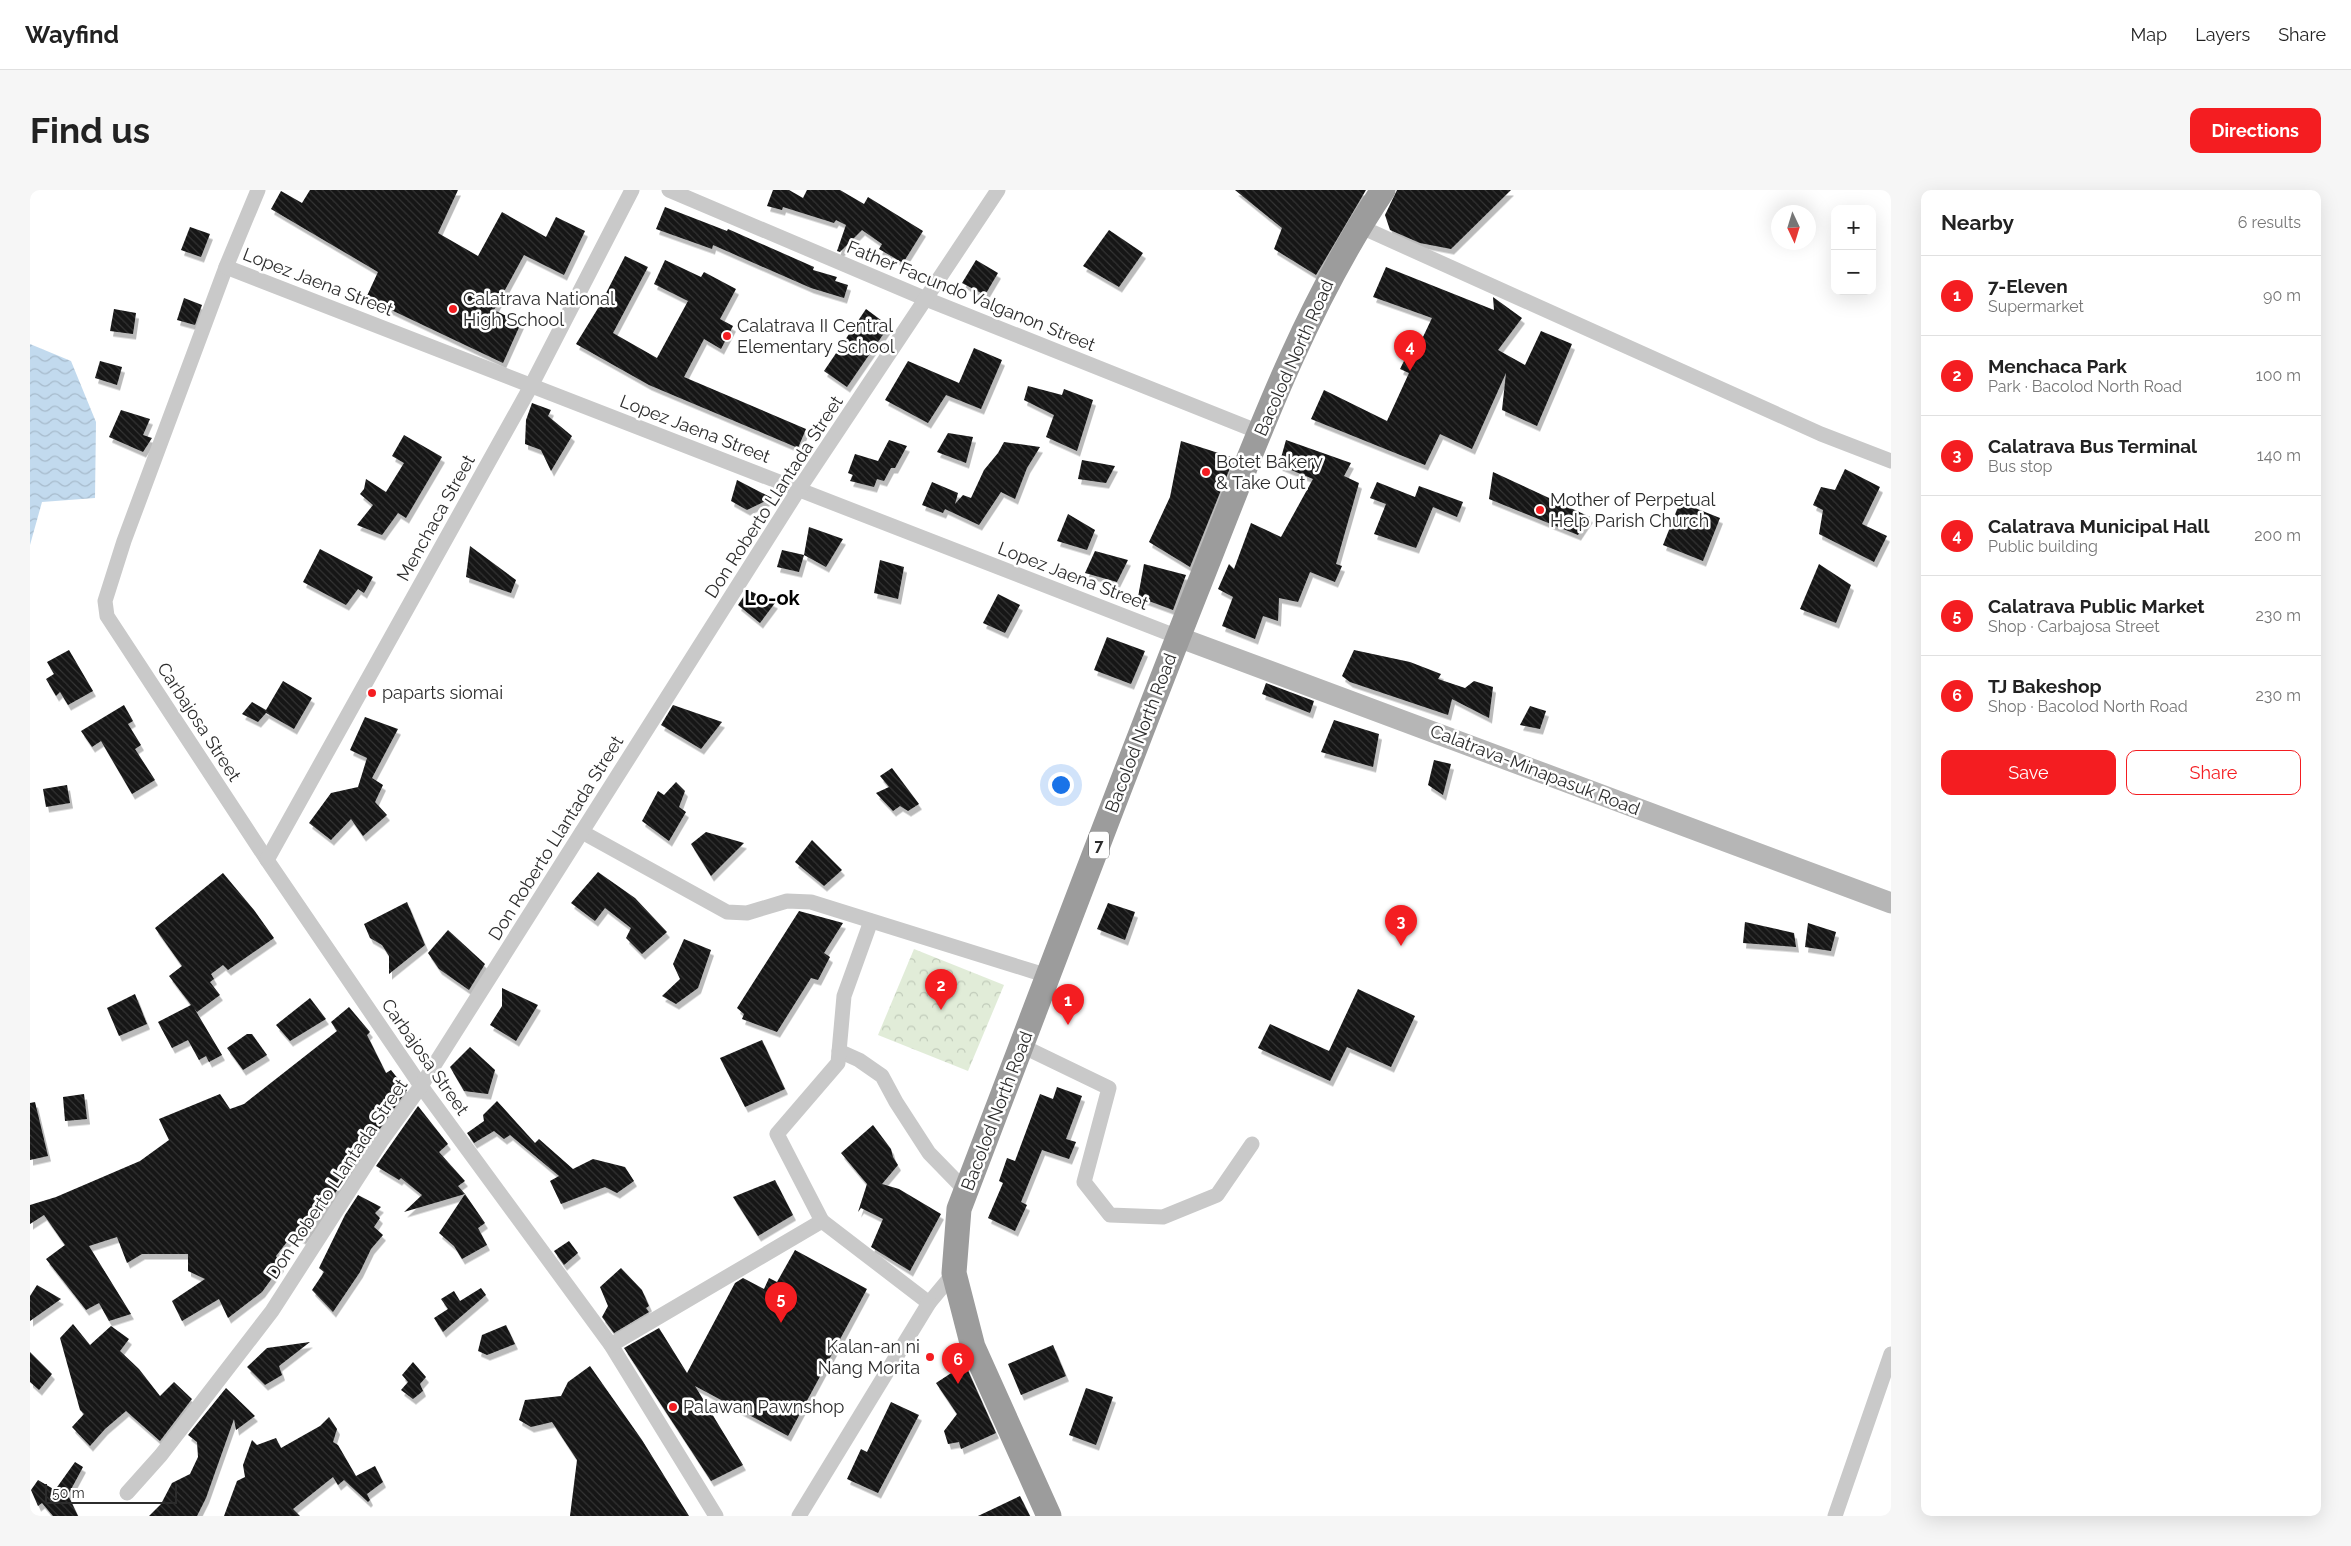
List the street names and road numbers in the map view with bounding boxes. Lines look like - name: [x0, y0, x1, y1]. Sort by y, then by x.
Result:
- street label: Father Facundo Valganon Street: [844, 236, 1098, 355]
- street label: Lopez Jaena Street: [240, 243, 396, 320]
- street label: Bacolod North Road: [1250, 276, 1337, 439]
- street label: Lopez Jaena Street: [617, 390, 773, 467]
- street label: Don Roberto Llantada Street: [700, 392, 847, 602]
- street label: Menchaca Street: [392, 451, 479, 585]
- street label: Lopez Jaena Street: [995, 537, 1151, 614]
- street label: Bacolod North Road: [1100, 650, 1181, 815]
- street label: Carbajosa Street: [153, 658, 246, 785]
- street label: Calatrava-Minapasuk Road: [1427, 720, 1643, 819]
- street label: Don Roberto Llantada Street: [484, 732, 627, 944]
- road number: 7: [1089, 832, 1109, 858]
- street label: Carbajosa Street: [377, 995, 473, 1119]
- street label: Bacolod North Road: [956, 1028, 1037, 1193]
- street label: Don Roberto Llantada Street: [262, 1075, 412, 1283]

